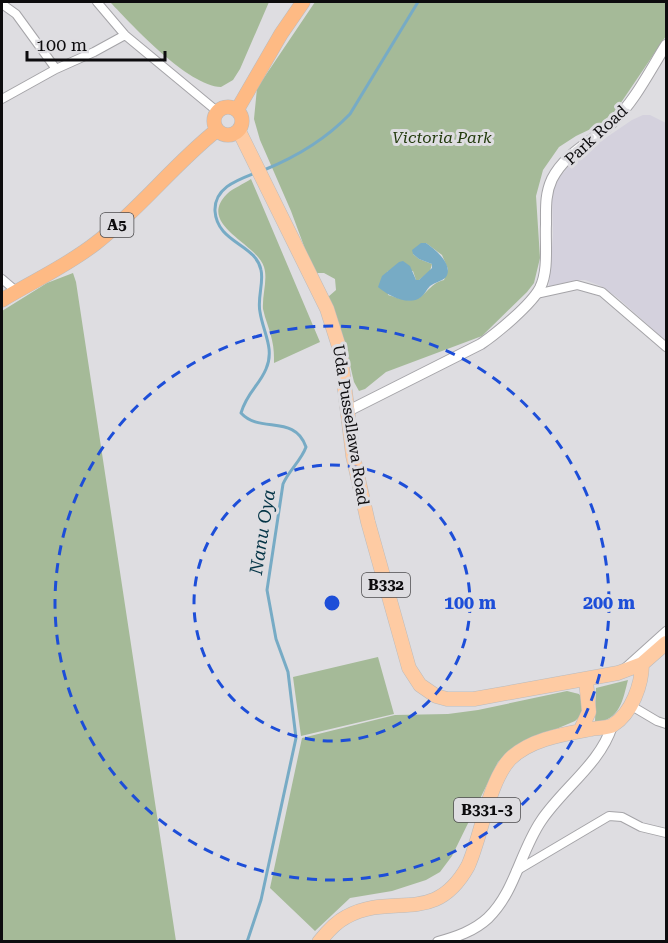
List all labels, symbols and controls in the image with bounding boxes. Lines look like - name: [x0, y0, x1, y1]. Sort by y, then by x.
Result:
- scale bar: [27, 24, 165, 62]
- text: 100 m: [36, 34, 87, 55]
- street label: Park Road: [561, 101, 631, 169]
- park label: Victoria Park: [392, 128, 492, 147]
- road number: A5: [100, 213, 134, 237]
- street label: Uda Pussellawa Road: [329, 343, 373, 507]
- water label: Nanu Oya: [245, 488, 279, 577]
- road number: B332: [362, 573, 410, 597]
- text: 100 m: [444, 592, 497, 613]
- text: 200 m: [583, 592, 636, 613]
- centre of rings: [322, 593, 342, 613]
- road number: B331-3: [454, 798, 520, 822]

